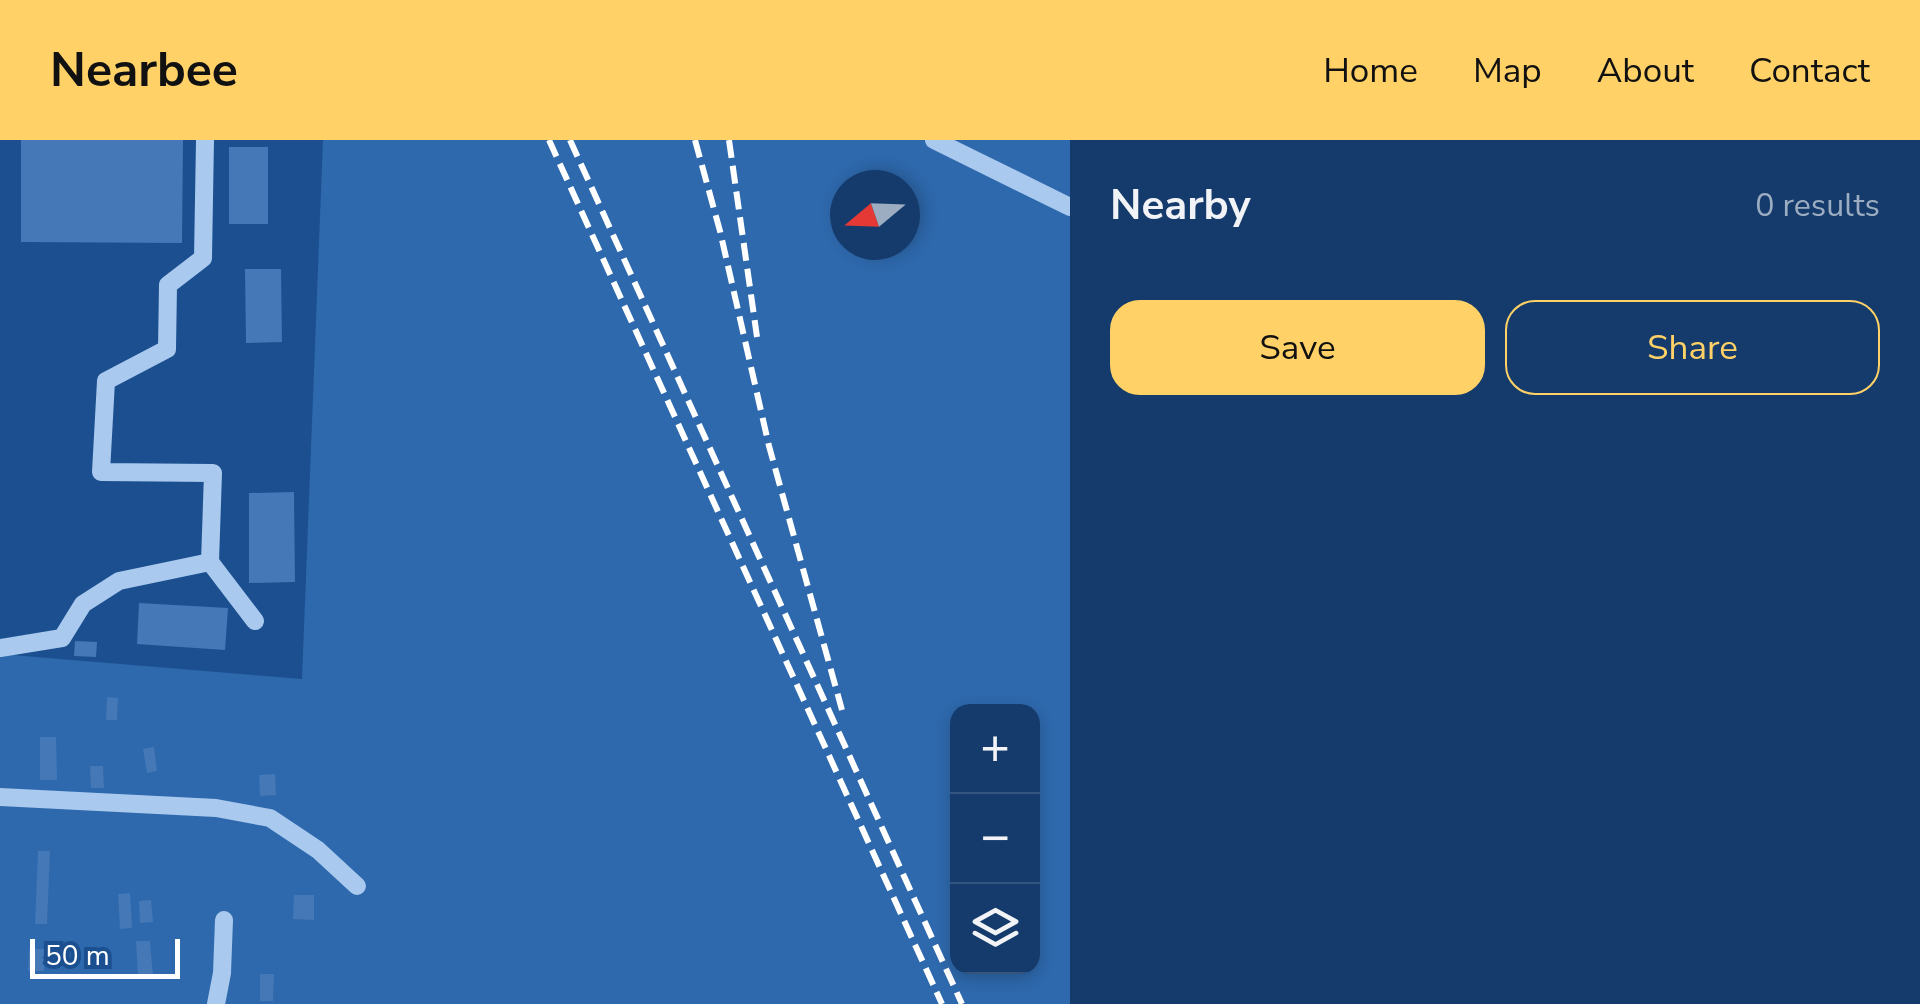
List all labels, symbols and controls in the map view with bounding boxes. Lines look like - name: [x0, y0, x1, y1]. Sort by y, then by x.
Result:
- text: Nearbee: [50, 37, 238, 103]
- text: Home: [1323, 47, 1418, 94]
- text: Map: [1473, 47, 1542, 94]
- text: About: [1597, 47, 1694, 94]
- text: Contact: [1749, 47, 1870, 94]
- north arrow: [830, 170, 920, 260]
- text: Nearby: [1110, 177, 1251, 234]
- text: 0 results: [1755, 184, 1880, 227]
- button: Save: [1110, 300, 1485, 395]
- button: Share: [1505, 300, 1880, 395]
- map controls: [950, 704, 1040, 974]
- button: +: [950, 704, 1040, 794]
- button: −: [950, 794, 1040, 884]
- button: layers: [950, 884, 1040, 974]
- scale bar: [30, 934, 180, 978]
- text: 50 m: [45, 937, 110, 975]

